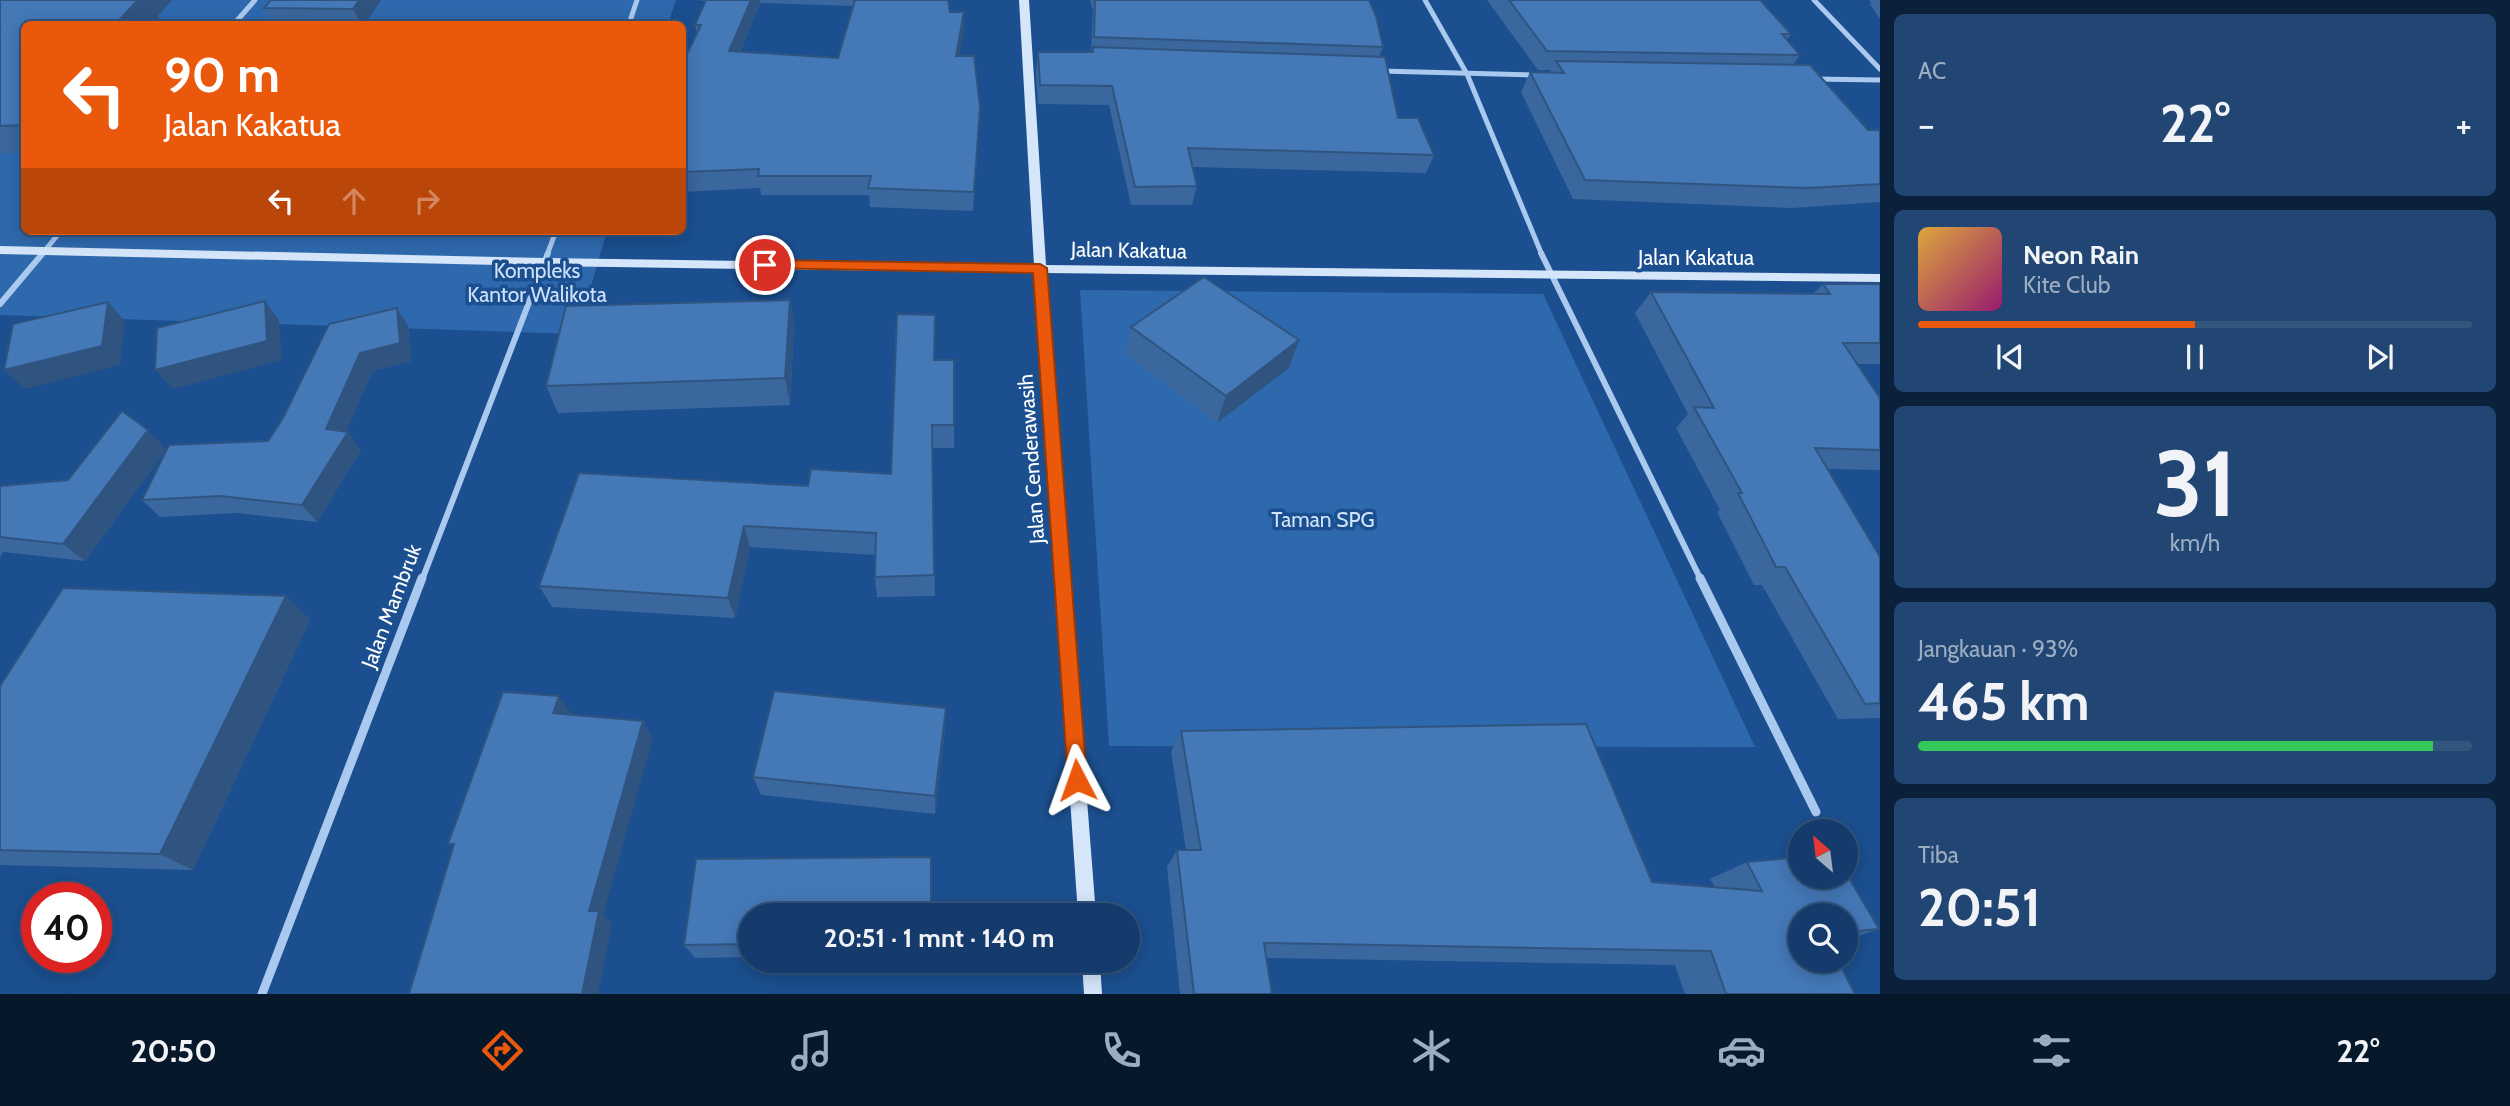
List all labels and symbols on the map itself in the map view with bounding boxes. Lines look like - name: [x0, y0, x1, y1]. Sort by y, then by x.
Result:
- pin: [735, 235, 795, 295]
- street label: Jalan Kakatua: [1070, 236, 1187, 264]
- street label: Jalan Kakatua: [1637, 245, 1754, 270]
- park label: Kompleks Kantor Walikota: [467, 258, 607, 307]
- street label: Jalan Cenderawasih: [1013, 373, 1049, 546]
- park label: Taman SPG: [1271, 507, 1375, 532]
- street label: Jalan Mambruk: [356, 540, 426, 672]
- position arrow: [1040, 743, 1114, 817]
- north arrow: [1788, 819, 1858, 889]
- speed limit sign: 40: [21, 882, 112, 973]

